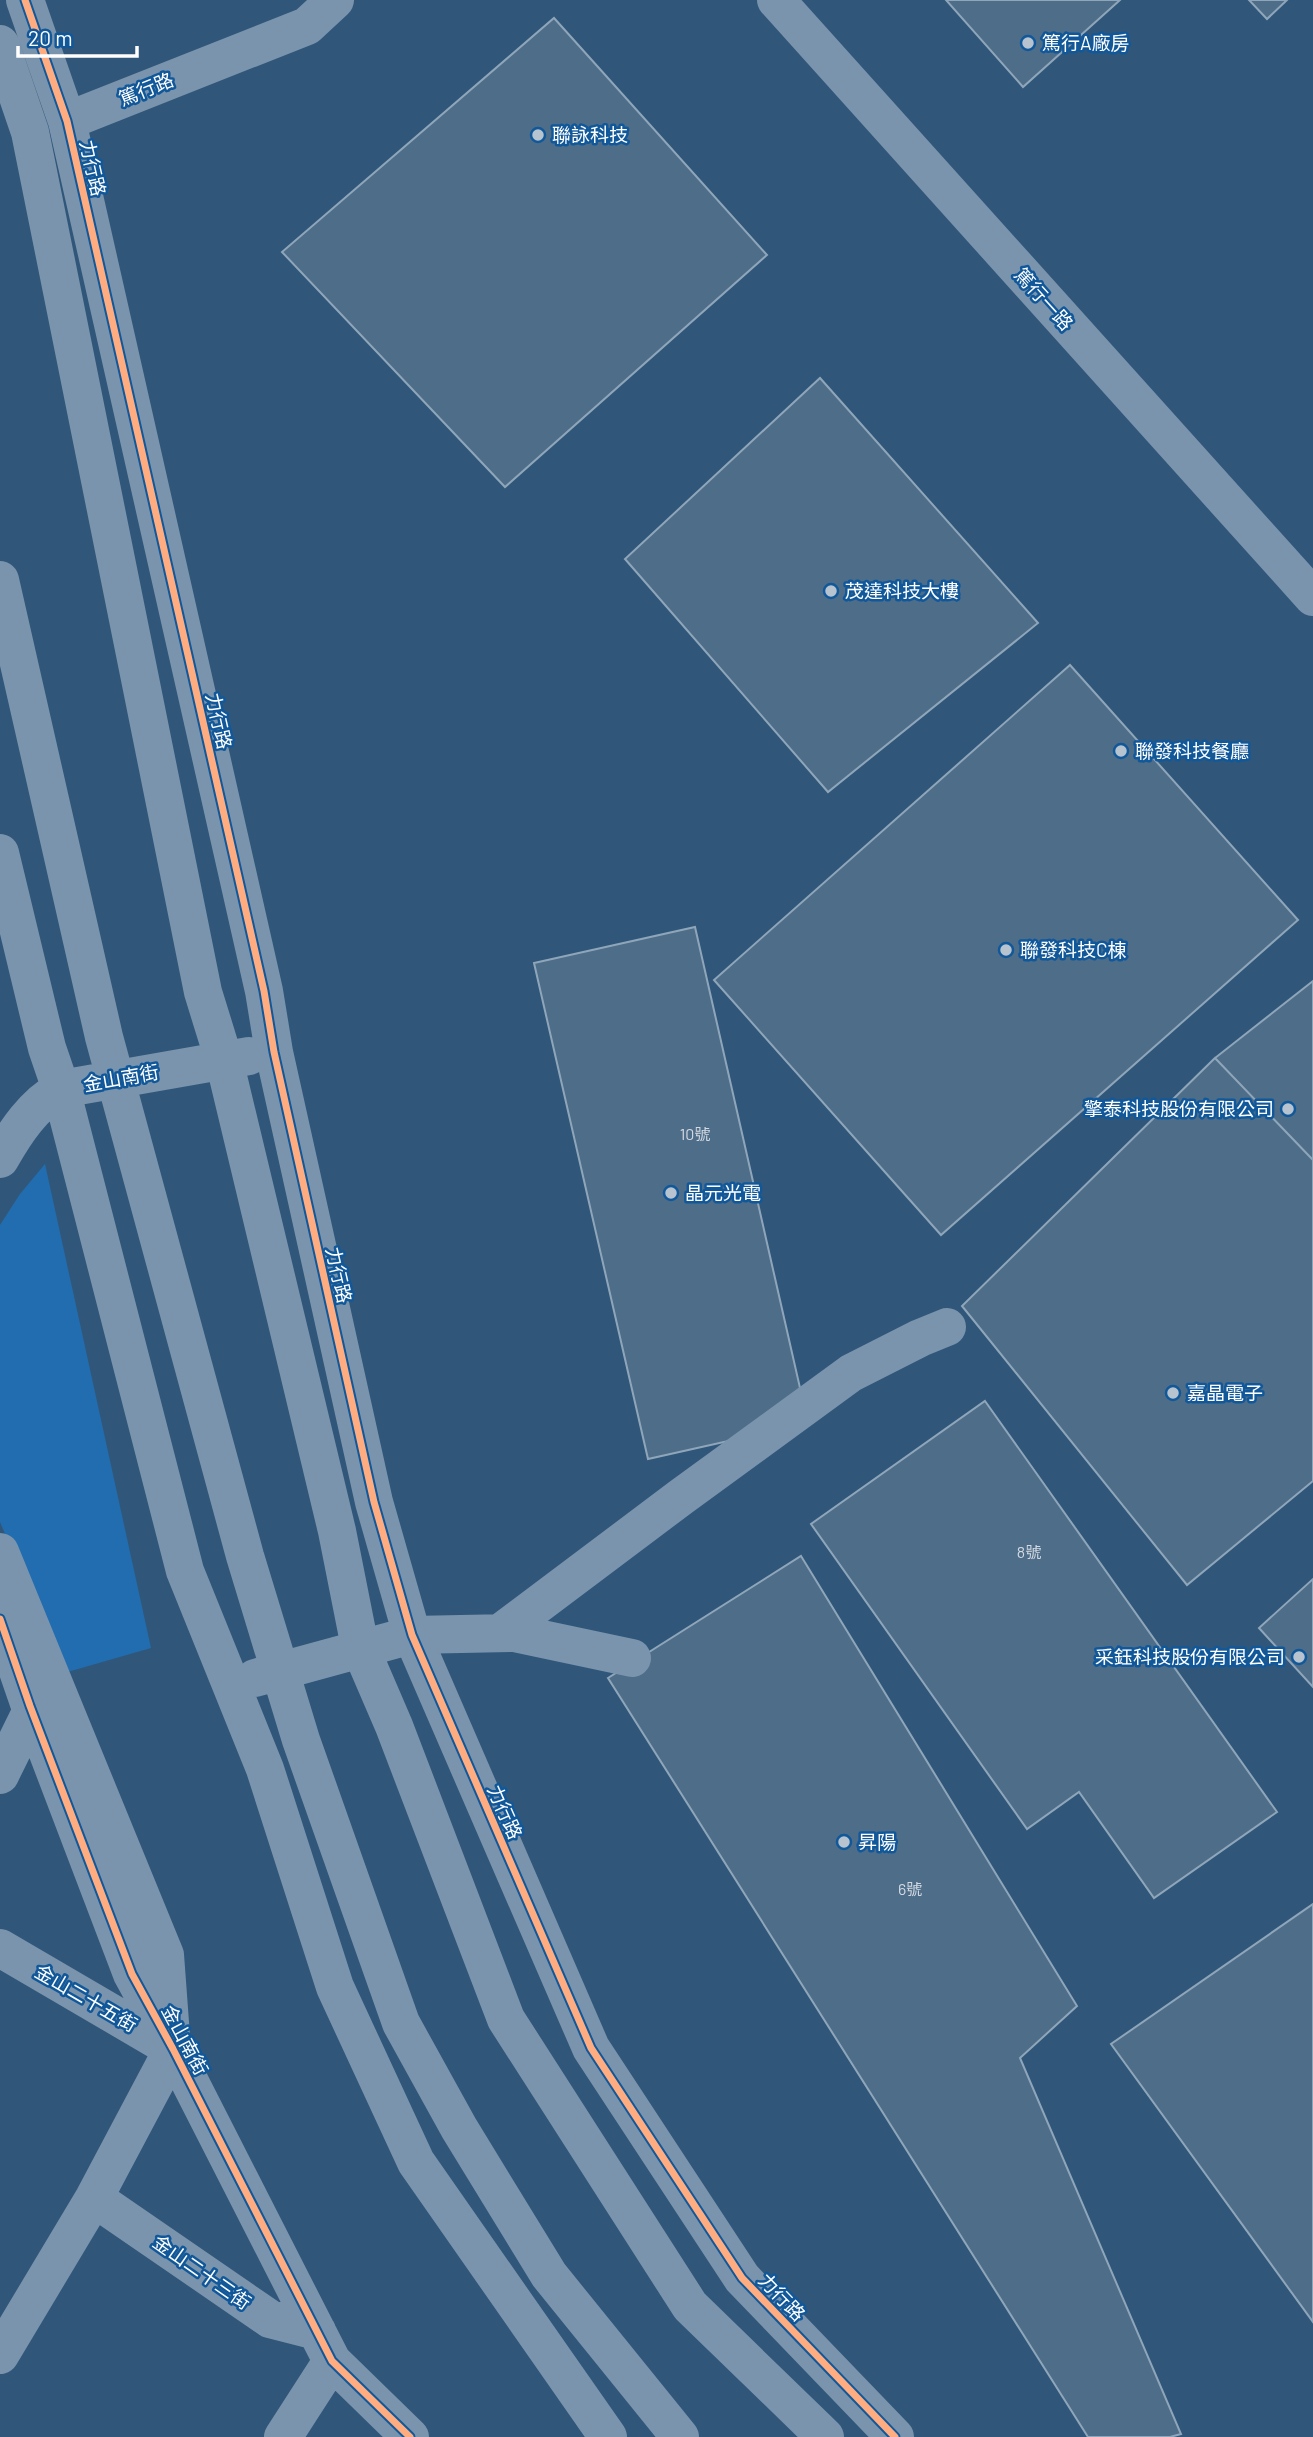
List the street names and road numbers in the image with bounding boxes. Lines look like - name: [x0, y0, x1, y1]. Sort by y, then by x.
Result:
- street label: 篤行路: [115, 67, 177, 110]
- street label: 力行路: [76, 138, 111, 198]
- street label: 篤行一路: [1010, 263, 1078, 335]
- street label: 力行路: [202, 691, 237, 751]
- street label: 金山南街: [81, 1060, 160, 1095]
- street label: 力行路: [322, 1245, 357, 1305]
- street label: 力行路: [483, 1781, 528, 1843]
- street label: 金山二十五街: [31, 1959, 141, 2036]
- street label: 金山南街: [157, 2001, 213, 2079]
- street label: 金山二十三街: [149, 2229, 256, 2314]
- street label: 力行路: [754, 2268, 810, 2325]

